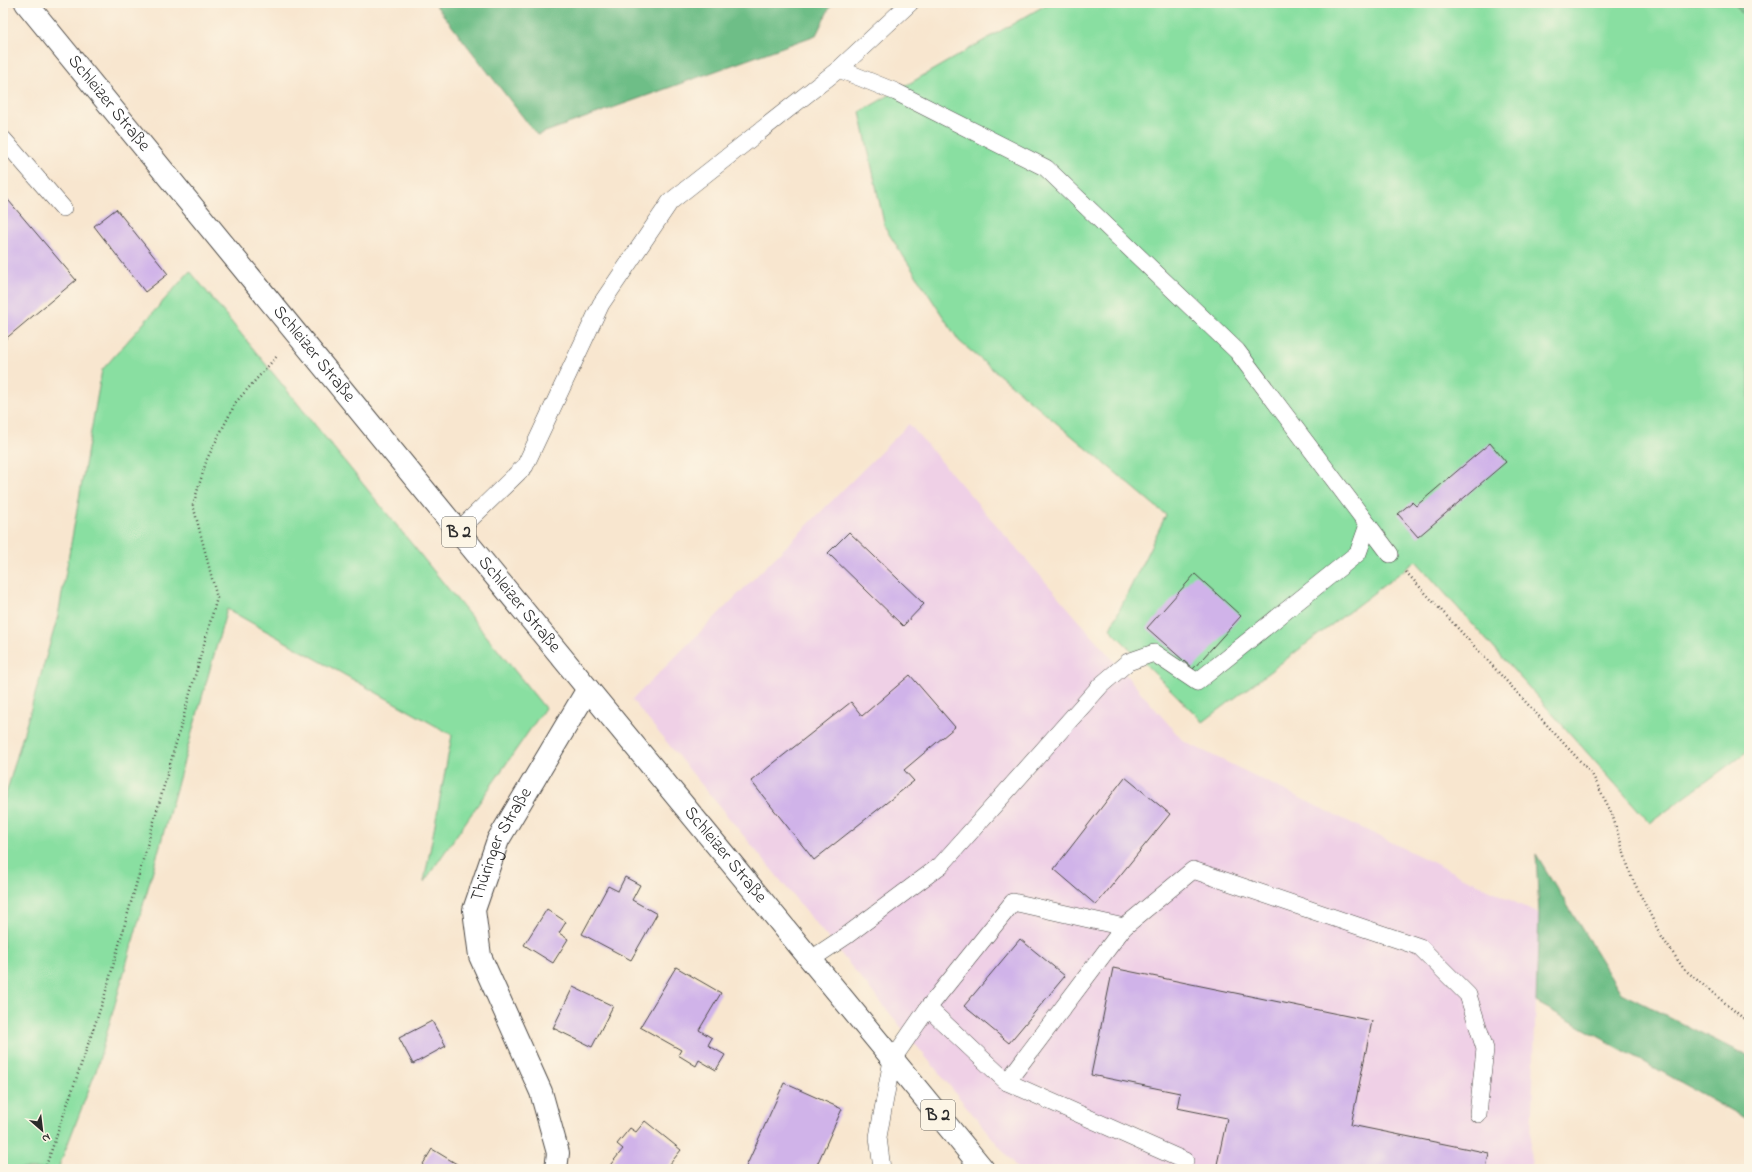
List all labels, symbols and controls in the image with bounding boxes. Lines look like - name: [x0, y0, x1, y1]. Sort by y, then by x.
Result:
- street label: Schleizer Straße: [61, 49, 157, 158]
- street label: Schleizer Straße: [266, 300, 362, 409]
- road number: B 2: [442, 517, 476, 547]
- street label: Schleizer Straße: [471, 551, 567, 660]
- street label: Thüringer Straße: [465, 782, 540, 905]
- street label: Schleizer Straße: [677, 801, 773, 910]
- road number: B 2: [921, 1100, 955, 1130]
- north arrow: [22, 1110, 62, 1150]
- text: N: [39, 1129, 53, 1147]

